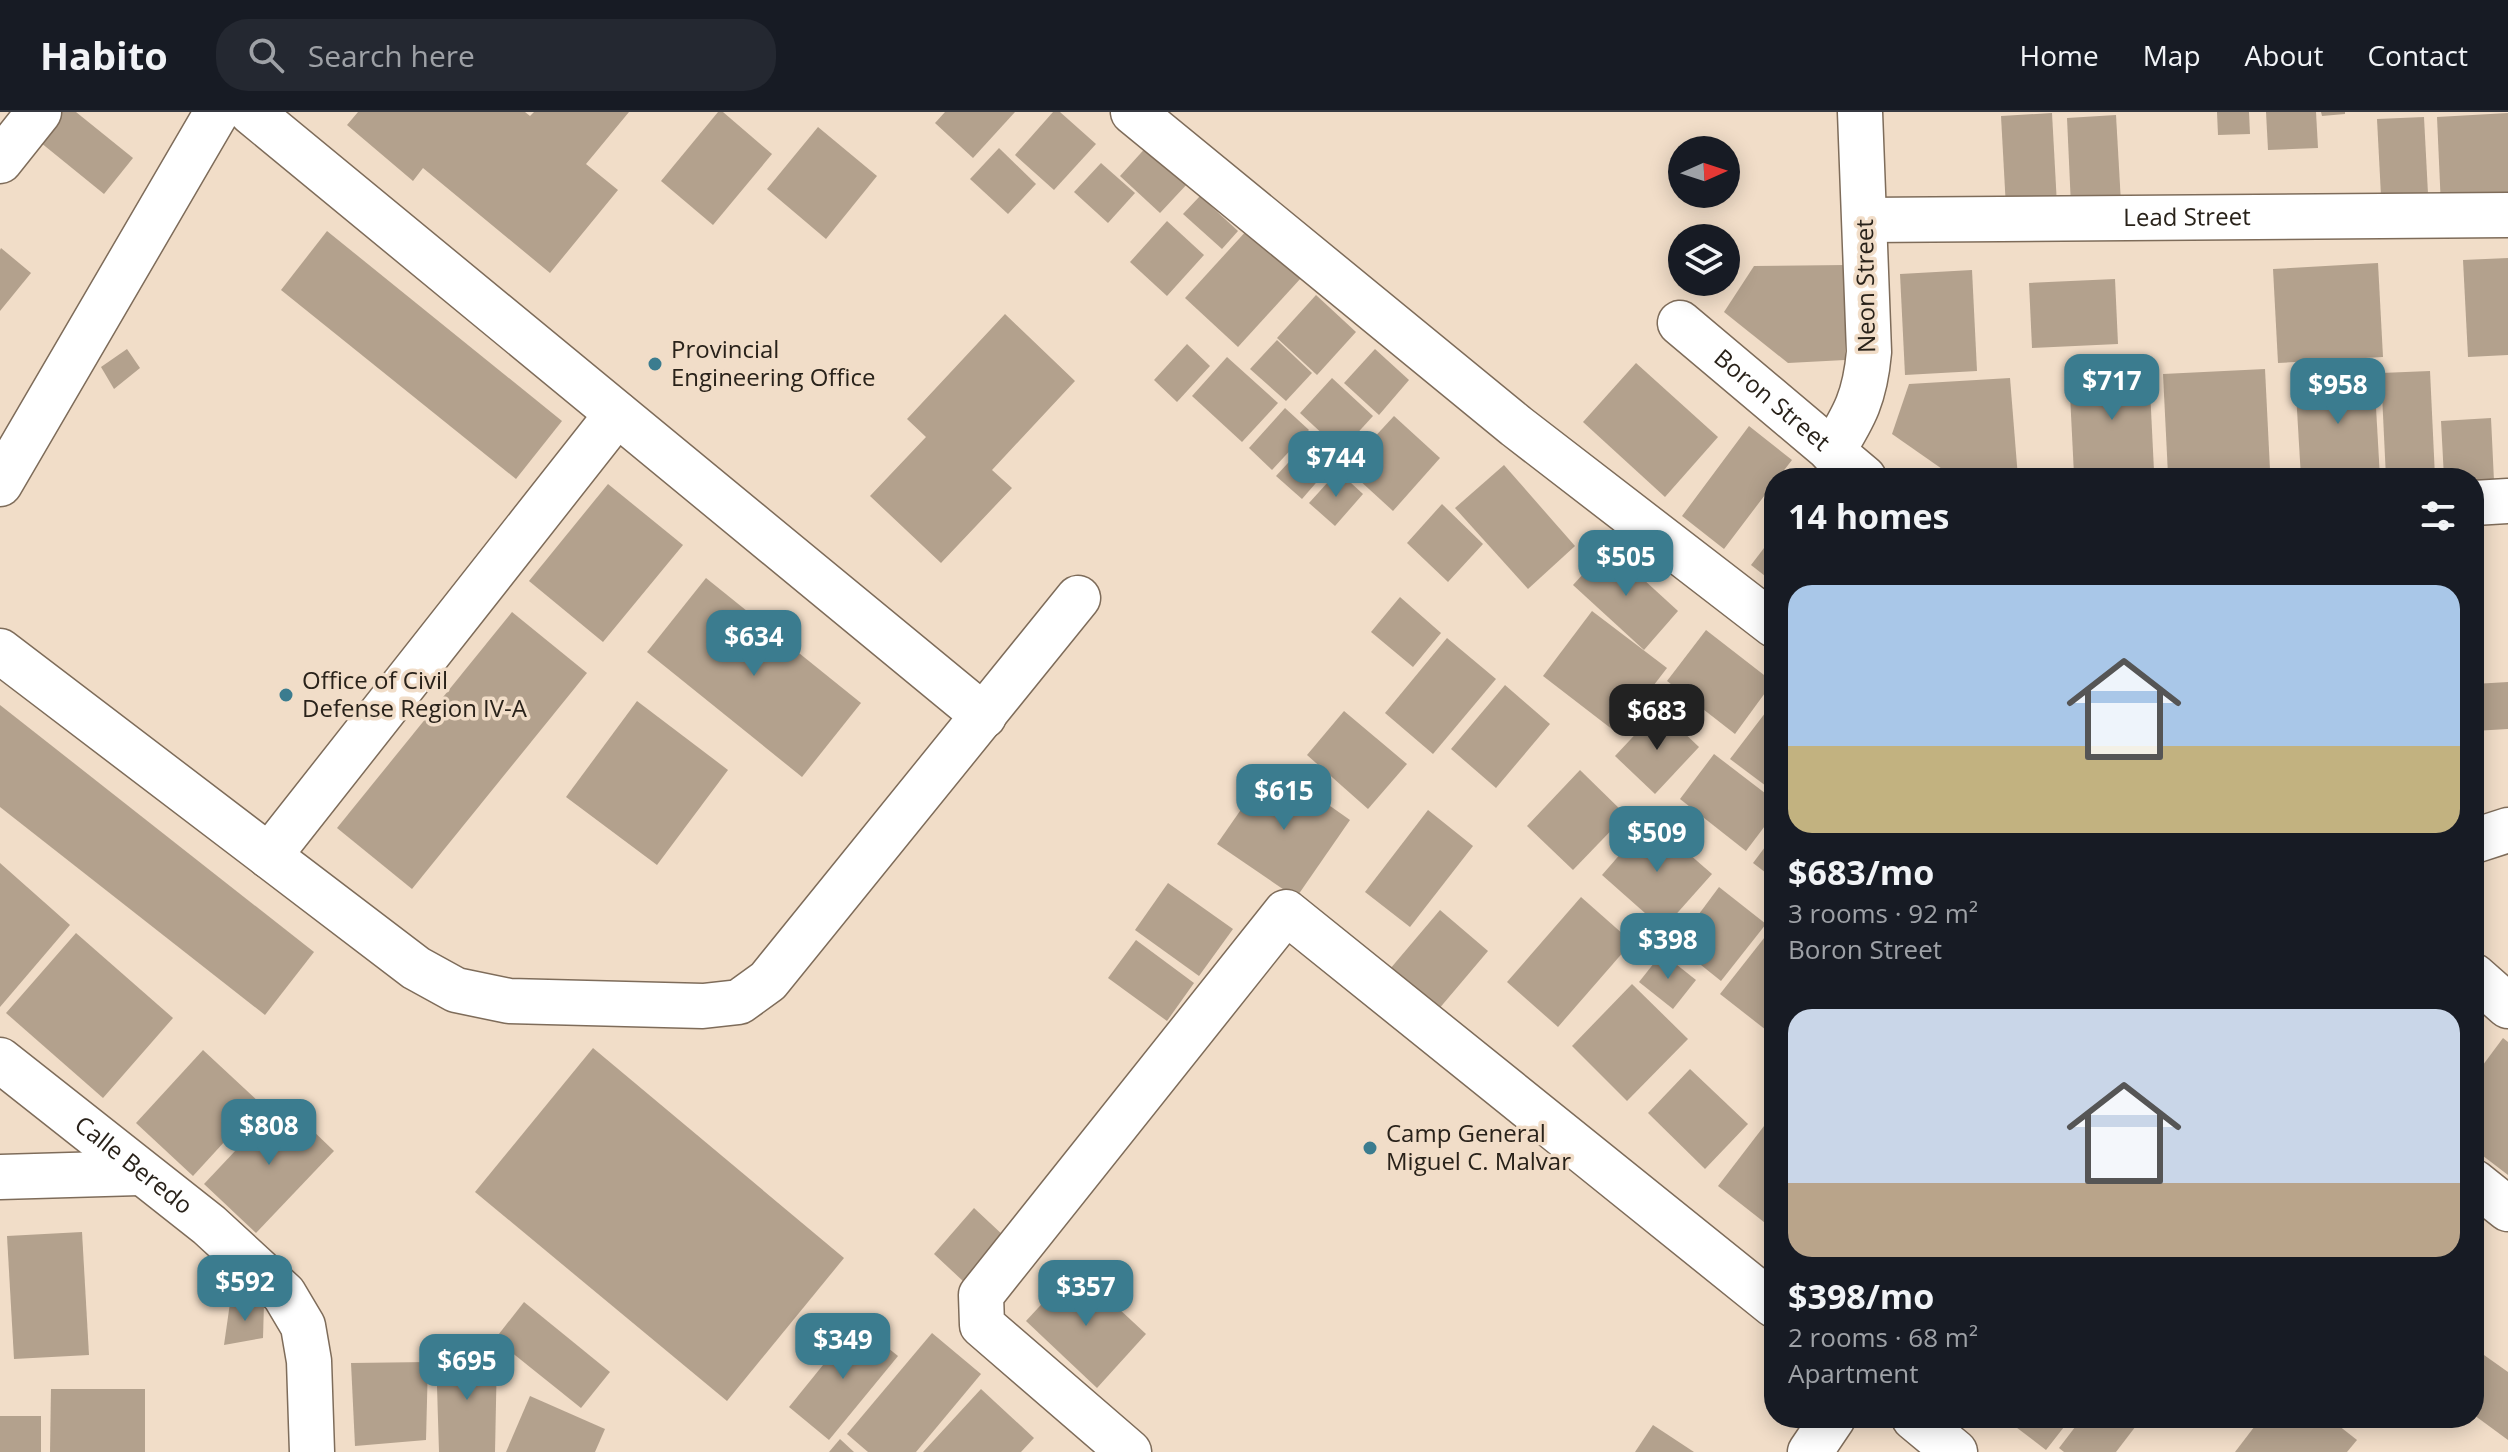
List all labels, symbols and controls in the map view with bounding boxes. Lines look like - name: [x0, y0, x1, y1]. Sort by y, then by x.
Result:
- search box: [216, 19, 776, 91]
- text: Habito: [40, 29, 168, 81]
- icon: search: [244, 33, 288, 77]
- text: Search here: [308, 35, 475, 76]
- text: Home: [2020, 36, 2099, 74]
- text: Map: [2143, 36, 2201, 74]
- text: About: [2245, 36, 2323, 74]
- text: Contact: [2367, 36, 2468, 74]
- north arrow: [1668, 136, 1740, 208]
- map controls: [1668, 136, 1740, 296]
- street label: Lead Street: [2123, 199, 2251, 233]
- street label: Neon Street: [1847, 219, 1882, 353]
- button: layers: [1668, 224, 1740, 296]
- place label: Provincial Engineering Office: [671, 332, 876, 393]
- street label: Boron Street: [1708, 341, 1838, 458]
- pin: $717: [2065, 354, 2159, 422]
- marker: Provincial Engineering Office: [646, 355, 664, 373]
- pin: $958: [2291, 358, 2385, 426]
- text: $717: [2082, 362, 2142, 398]
- text: $958: [2308, 366, 2368, 402]
- pin: $744: [1289, 431, 1383, 499]
- text: $744: [1306, 439, 1366, 475]
- text: 14 homes: [1788, 493, 1949, 539]
- icon: filters: [2416, 494, 2460, 538]
- pin: $505: [1579, 530, 1673, 598]
- text: $505: [1596, 538, 1656, 574]
- pin: $634: [707, 610, 801, 678]
- text: $634: [724, 618, 784, 654]
- icon: home: [2052, 637, 2196, 781]
- place label: Office of Civil Defense Region IV-A: [302, 663, 528, 724]
- pin: $683: [1610, 684, 1704, 752]
- marker: Office of Civil Defense Region IV-A: [277, 686, 295, 704]
- text: $683: [1627, 692, 1687, 728]
- pin: $615: [1237, 764, 1331, 832]
- text: $615: [1254, 772, 1314, 808]
- pin: $509: [1610, 806, 1704, 874]
- text: $509: [1627, 814, 1687, 850]
- text: $683/mo: [1788, 849, 1934, 895]
- text: 3 rooms · 92 m²: [1788, 895, 1978, 931]
- pin: $398: [1621, 913, 1715, 981]
- text: $398: [1638, 921, 1698, 957]
- text: Boron Street: [1788, 931, 1942, 967]
- icon: home: [2052, 1061, 2196, 1205]
- pin: $808: [222, 1099, 316, 1167]
- street label: Calle Beredo: [69, 1107, 200, 1221]
- text: $808: [239, 1107, 299, 1143]
- place label: Camp General Miguel C. Malvar: [1386, 1116, 1571, 1177]
- marker: Camp General Miguel C. Malvar: [1361, 1139, 1379, 1157]
- pin: $592: [198, 1255, 292, 1323]
- pin: $357: [1039, 1260, 1133, 1328]
- text: $592: [215, 1263, 275, 1299]
- text: $357: [1056, 1268, 1116, 1304]
- text: $398/mo: [1788, 1273, 1934, 1319]
- pin: $349: [796, 1313, 890, 1381]
- text: 2 rooms · 68 m²: [1788, 1319, 1978, 1355]
- text: $349: [813, 1321, 873, 1357]
- pin: $695: [420, 1334, 514, 1402]
- text: $695: [437, 1342, 497, 1378]
- text: Apartment: [1788, 1355, 1919, 1391]

